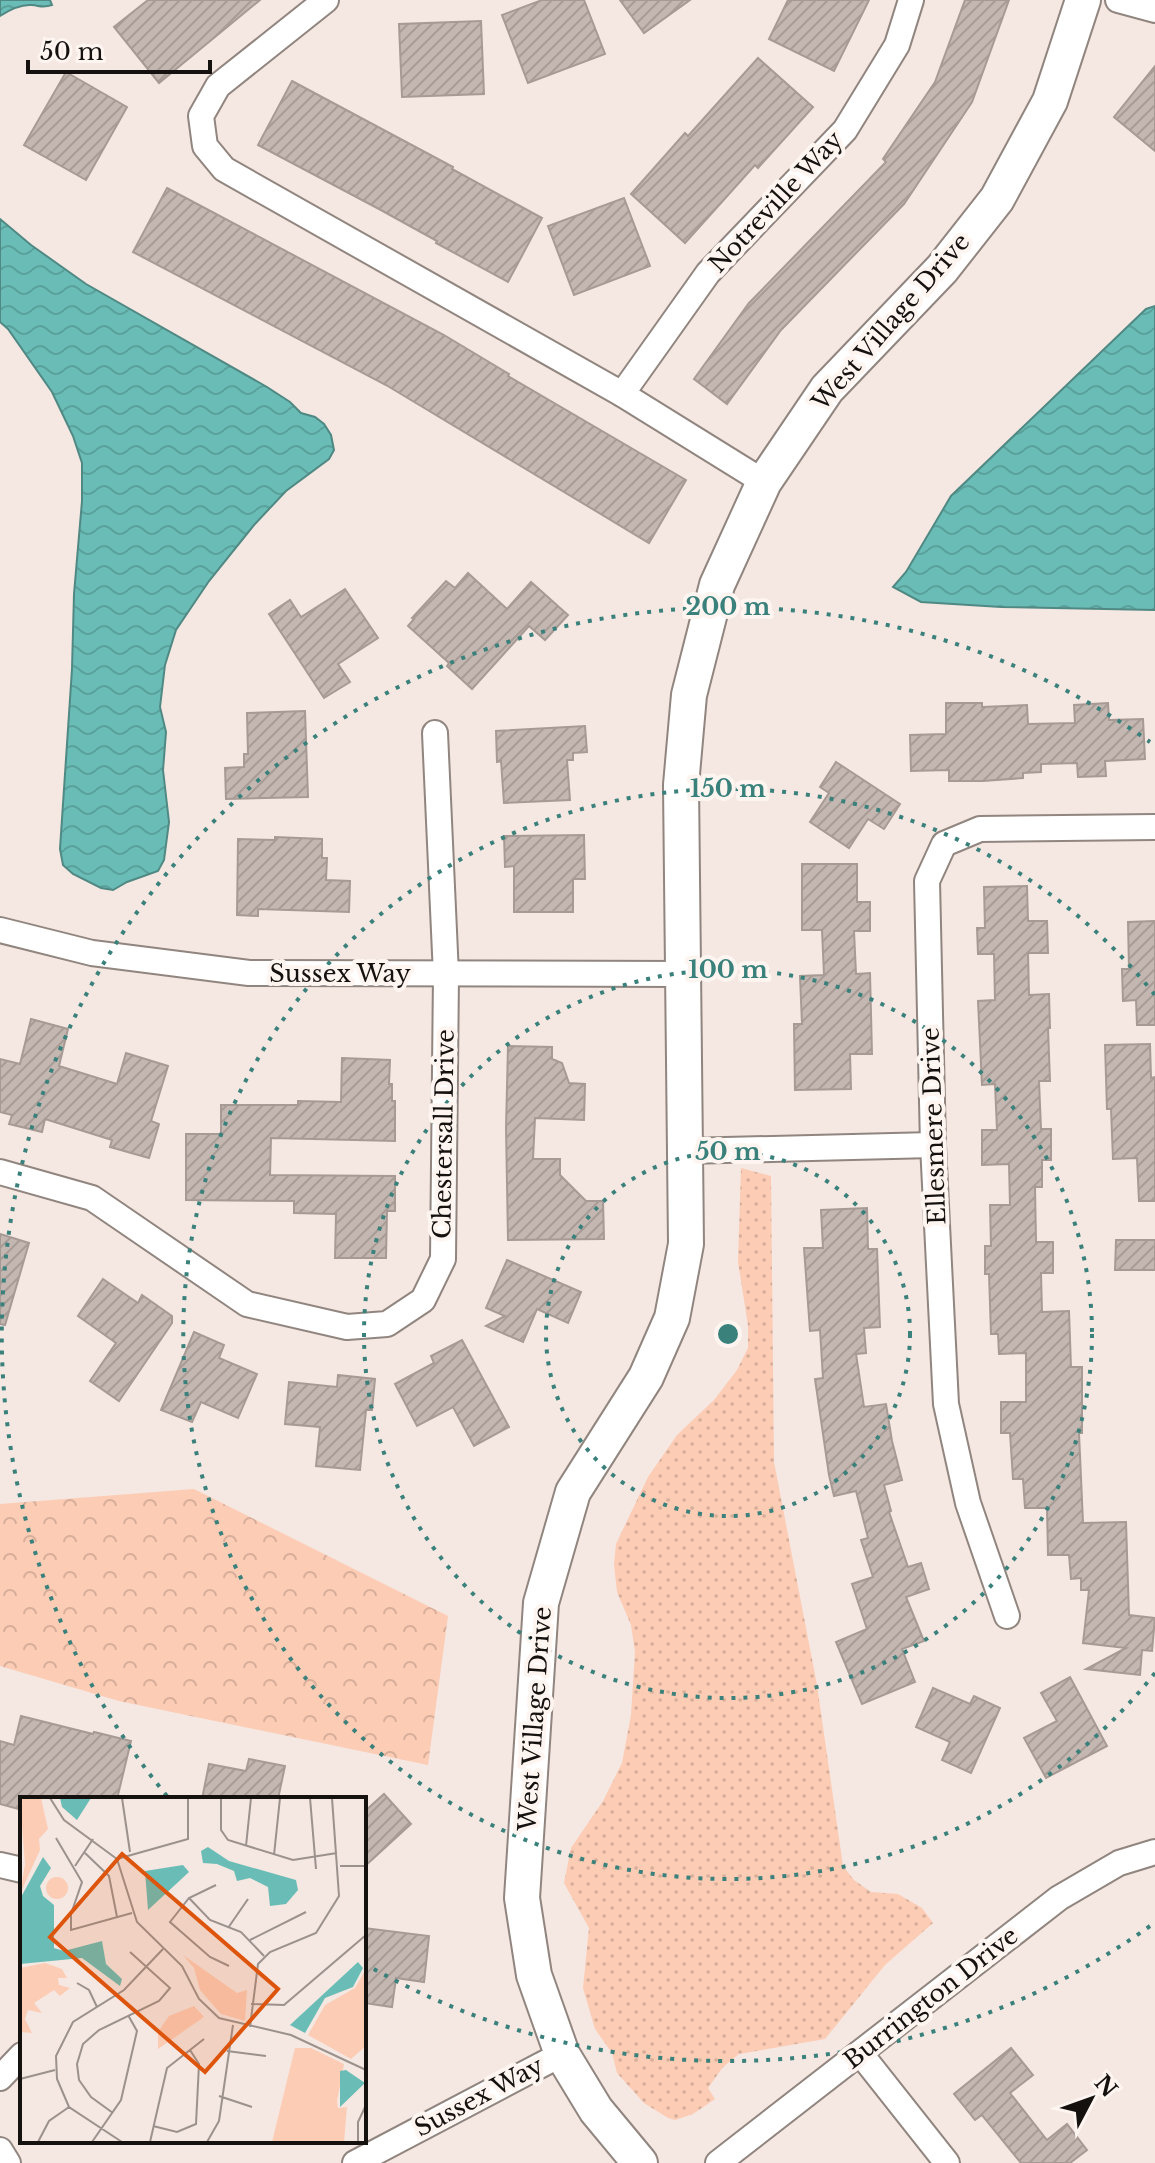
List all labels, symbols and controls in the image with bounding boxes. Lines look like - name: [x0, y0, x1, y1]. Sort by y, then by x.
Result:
- scale bar: [28, 24, 210, 74]
- text: 50 m: [40, 37, 104, 66]
- street label: Notreville Way: [703, 124, 849, 278]
- street label: West Village Drive: [805, 227, 975, 417]
- text: 200 m: [686, 592, 771, 621]
- text: 150 m: [690, 774, 766, 803]
- text: 100 m: [688, 955, 768, 984]
- street label: Sussex Way: [269, 959, 411, 988]
- street label: Ellesmere Drive: [916, 1027, 951, 1225]
- street label: Chestersall Drive: [427, 1029, 460, 1239]
- text: 50 m: [695, 1137, 761, 1166]
- centre of rings: [714, 1320, 742, 1348]
- street label: West Village Drive: [512, 1606, 557, 1833]
- inset map: [20, 1797, 366, 2143]
- street label: Burrington Drive: [838, 1921, 1024, 2075]
- street label: Sussex Way: [410, 2050, 549, 2143]
- north arrow: [1051, 2059, 1131, 2139]
- text: N: [1089, 2070, 1123, 2103]

